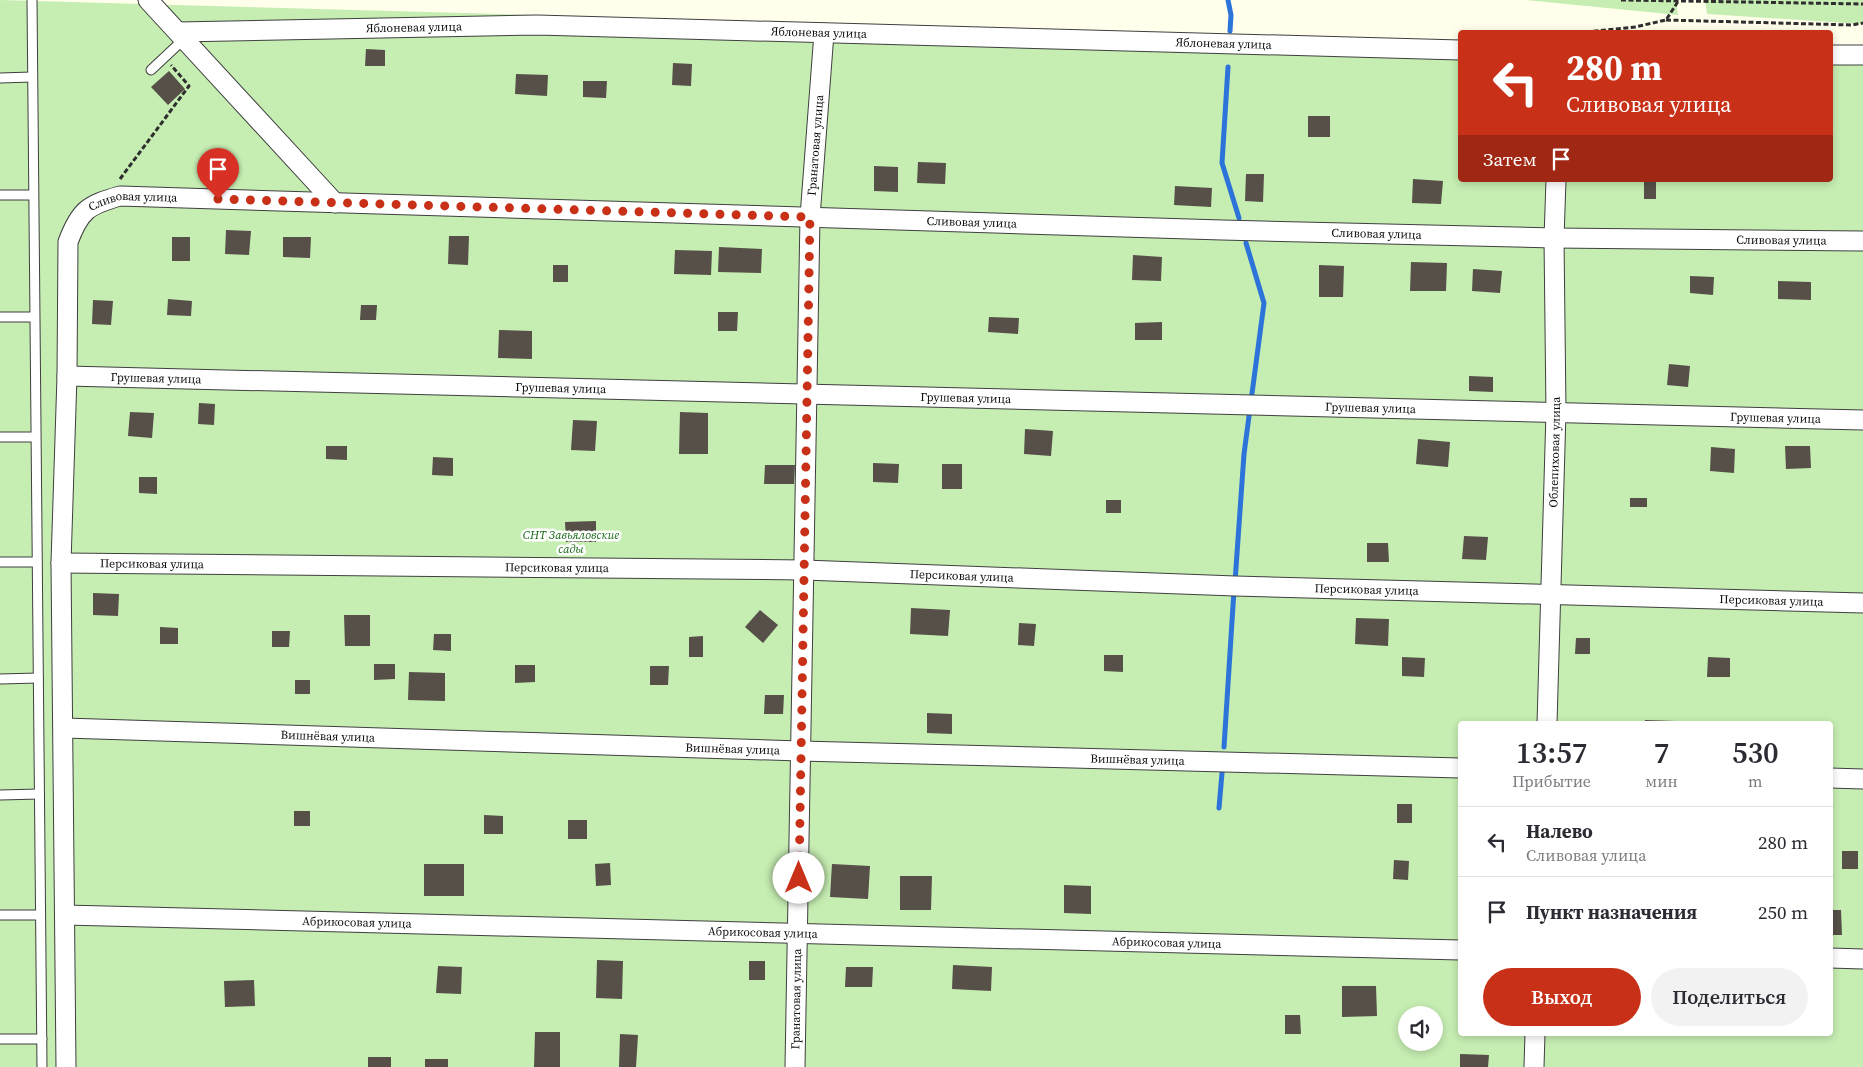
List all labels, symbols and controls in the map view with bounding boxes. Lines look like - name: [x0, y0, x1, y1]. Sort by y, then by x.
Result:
- street label: Яблоневая улица: [366, 18, 463, 36]
- street label: Яблоневая улица: [771, 23, 868, 42]
- street label: Яблоневая улица: [1175, 34, 1273, 53]
- text: 280 m: [1566, 44, 1662, 92]
- icon: left: [1483, 50, 1548, 115]
- text: Сливовая улица: [1566, 89, 1732, 119]
- street label: Гранатовая улица: [804, 93, 827, 196]
- icon: arrive: [1547, 145, 1575, 173]
- text: Затем: [1483, 146, 1537, 172]
- pin: [197, 148, 239, 199]
- icon: arrive: [204, 155, 232, 183]
- street label: Сливовая улица: [85, 188, 178, 215]
- street label: Сливовая улица: [926, 213, 1018, 232]
- street label: Сливовая улица: [1331, 225, 1423, 243]
- street label: Сливовая улица: [1736, 232, 1828, 249]
- street label: Грушевая улица: [110, 369, 202, 387]
- street label: Грушевая улица: [515, 379, 607, 397]
- street label: Грушевая улица: [920, 389, 1012, 407]
- street label: Облепиховая улица: [1545, 396, 1564, 508]
- street label: Грушевая улица: [1325, 399, 1417, 417]
- street label: Грушевая улица: [1730, 409, 1822, 427]
- park label: СНТ Завьяловские сады: [523, 527, 619, 557]
- street label: Персиковая улица: [100, 555, 205, 572]
- street label: Персиковая улица: [505, 559, 610, 576]
- street label: Персиковая улица: [910, 566, 1015, 586]
- street label: Персиковая улица: [1314, 580, 1420, 599]
- street label: Персиковая улица: [1719, 591, 1825, 610]
- street label: Вишнёвая улица: [280, 727, 376, 746]
- text: 13:57: [1516, 732, 1587, 773]
- text: 7: [1654, 732, 1669, 773]
- text: 530: [1732, 732, 1779, 773]
- street label: Вишнёвая улица: [685, 739, 781, 758]
- street label: Вишнёвая улица: [1090, 750, 1186, 769]
- text: Прибытие: [1512, 770, 1591, 792]
- text: мин: [1645, 770, 1678, 792]
- text: m: [1748, 770, 1763, 792]
- text: Налево: [1526, 818, 1593, 844]
- icon: left: [1483, 828, 1511, 856]
- text: 280 m: [1758, 829, 1808, 855]
- text: Сливовая улица: [1526, 844, 1646, 866]
- position arrow: [772, 851, 824, 903]
- icon: arrive: [1483, 898, 1511, 926]
- text: Пункт назначения: [1526, 899, 1697, 925]
- text: 250 m: [1758, 899, 1808, 925]
- street label: Абрикосовая улица: [302, 913, 413, 932]
- street label: Абрикосовая улица: [708, 923, 819, 942]
- street label: Абрикосовая улица: [1112, 933, 1223, 952]
- street label: Гранатовая улица: [787, 947, 805, 1050]
- button: Выход: [1483, 968, 1641, 1026]
- button: Поделиться: [1651, 968, 1808, 1026]
- map controls: [1398, 1006, 1443, 1051]
- button: sound: [1398, 1006, 1443, 1051]

